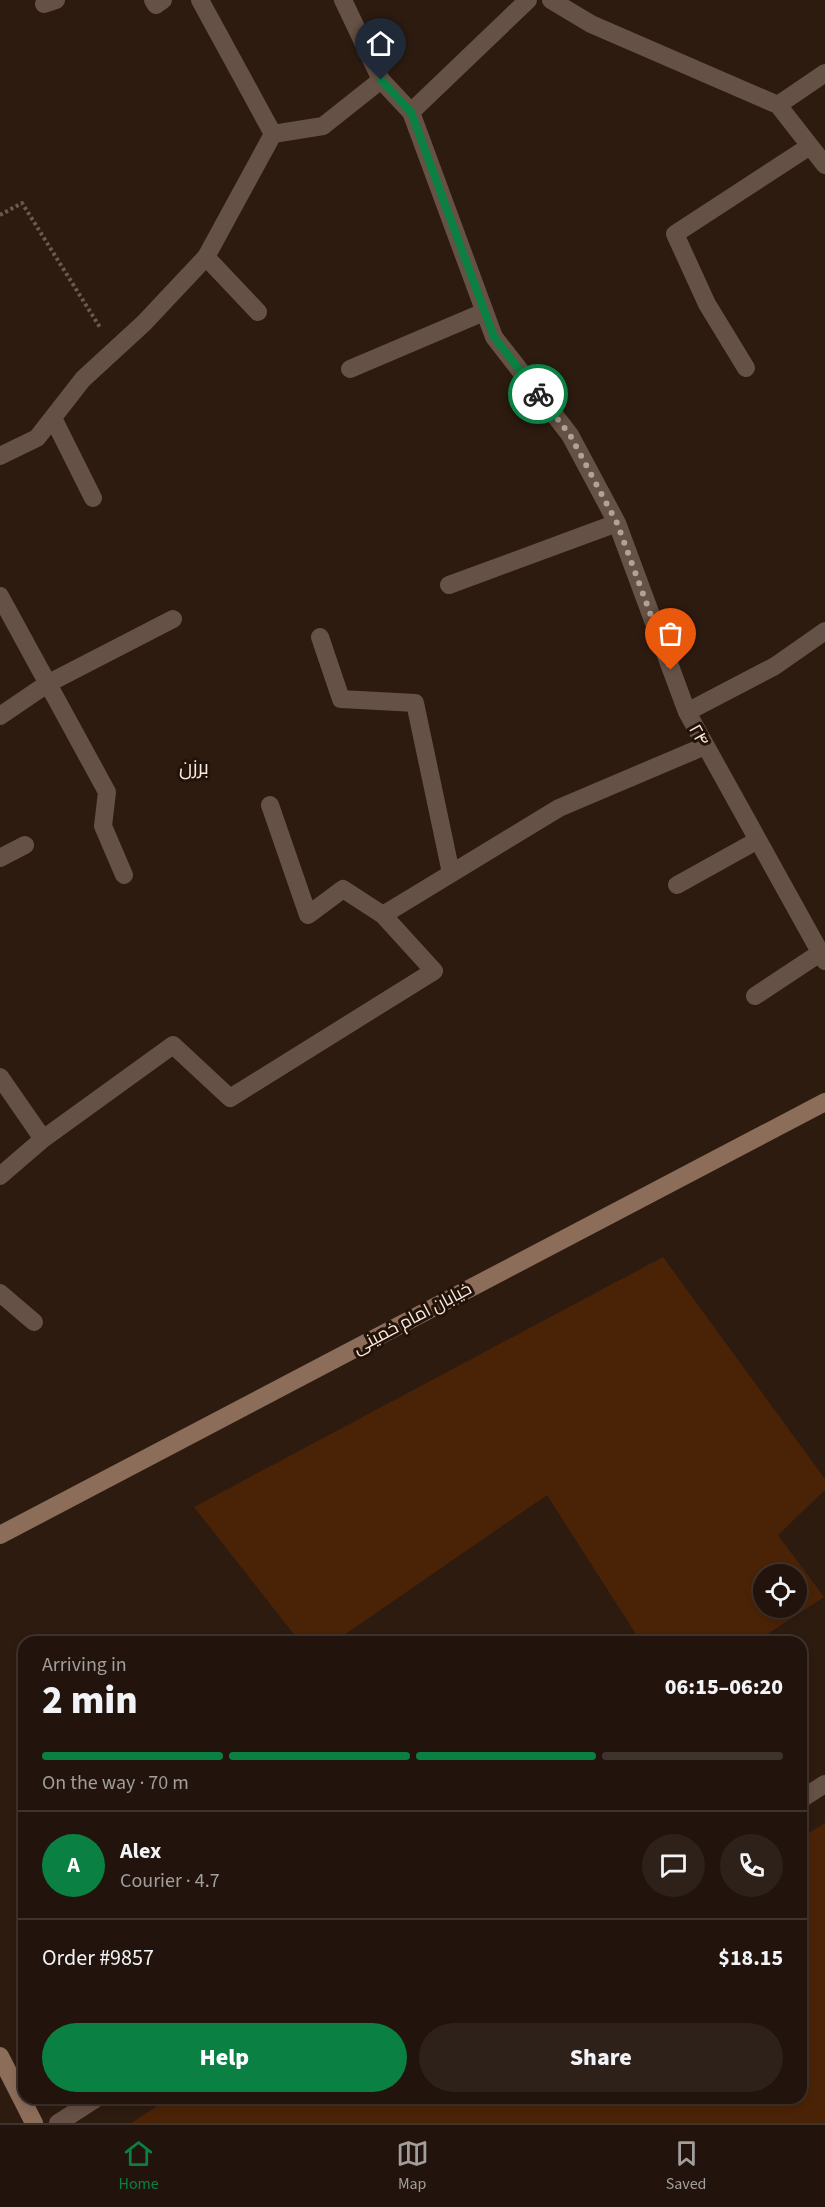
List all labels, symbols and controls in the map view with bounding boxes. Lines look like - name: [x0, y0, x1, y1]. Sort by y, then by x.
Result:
- pin: [355, 18, 406, 80]
- icon: home: [364, 27, 397, 60]
- courier: [508, 364, 568, 424]
- icon: bike: [522, 378, 555, 411]
- pin: [645, 608, 696, 670]
- icon: bag: [654, 617, 687, 650]
- street label: ۲۴: [682, 720, 715, 751]
- district label: برزن: [179, 754, 209, 782]
- street label: خیابان امام خمینی: [348, 1277, 476, 1360]
- map controls: [753, 1564, 807, 1618]
- button: locate: [753, 1564, 807, 1618]
- text: Arriving in: [42, 1651, 127, 1679]
- text: 06:15–06:20: [665, 1671, 783, 1703]
- text: 2 min: [42, 1673, 138, 1729]
- text: On the way · 70 m: [42, 1769, 189, 1797]
- button: chat: [642, 1834, 705, 1897]
- button: phone: [720, 1834, 783, 1897]
- text: Alex: [120, 1835, 161, 1867]
- text: A: [67, 1849, 80, 1881]
- text: Courier · 4.7: [120, 1867, 220, 1895]
- text: Order #9857: [42, 1942, 154, 1974]
- text: $18.15: [718, 1942, 783, 1974]
- button: Help: [42, 2023, 407, 2092]
- button: Share: [419, 2023, 783, 2092]
- tab: Home: [118, 2137, 159, 2195]
- tab: Map: [396, 2137, 429, 2195]
- tab: Saved: [666, 2137, 707, 2195]

